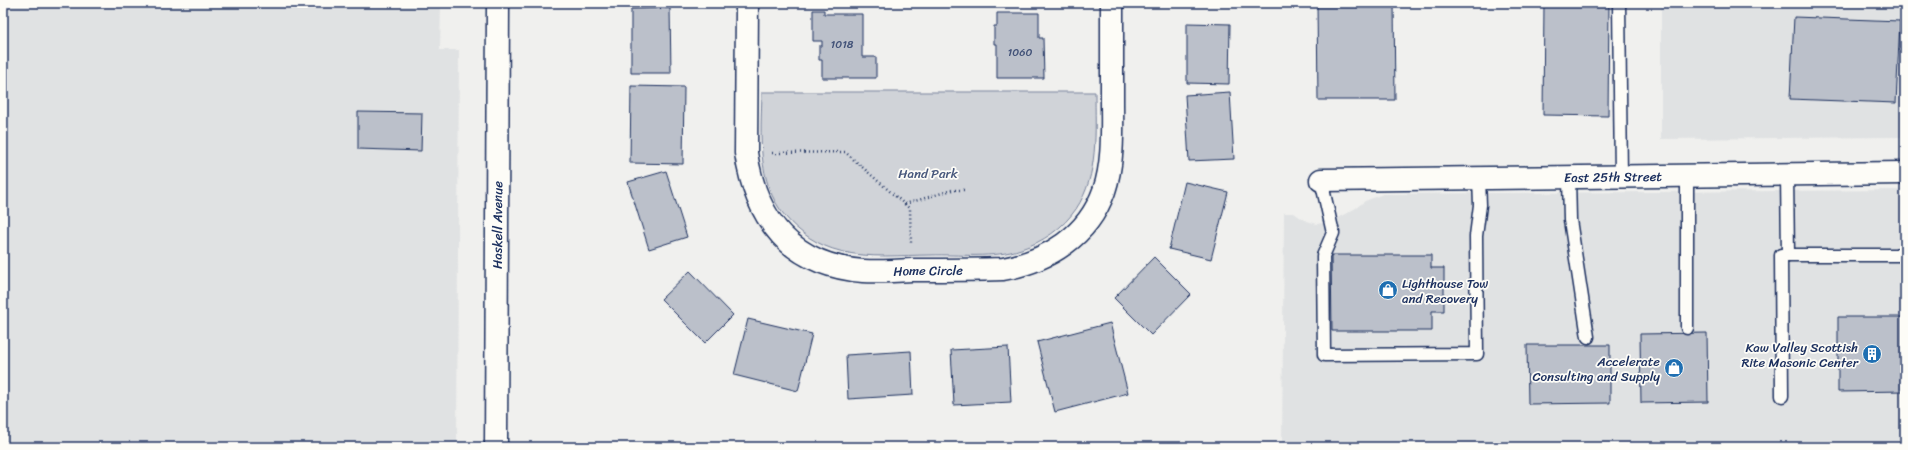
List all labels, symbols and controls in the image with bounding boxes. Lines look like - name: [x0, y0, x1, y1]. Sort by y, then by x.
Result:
- house number: 1018: [830, 35, 854, 54]
- house number: 1060: [1008, 43, 1032, 62]
- park label: Hand Park: [898, 162, 958, 185]
- street label: East 25th Street: [1564, 164, 1662, 189]
- street label: Haskell Avenue: [485, 181, 509, 269]
- street label: Home Circle: [893, 258, 963, 283]
- place label: Lighthouse Tow and Recovery: [1402, 272, 1488, 310]
- shop icon: Lighthouse Tow and Recovery: [1377, 279, 1399, 301]
- place label: Kaw Valley Scottish Rite Masonic Center: [1741, 336, 1859, 374]
- building icon: Kaw Valley Scottish Rite Masonic Center: [1861, 343, 1883, 365]
- place label: Accelerate Consulting and Supply: [1532, 350, 1660, 388]
- shop icon: Accelerate Consulting and Supply: [1663, 357, 1685, 379]

